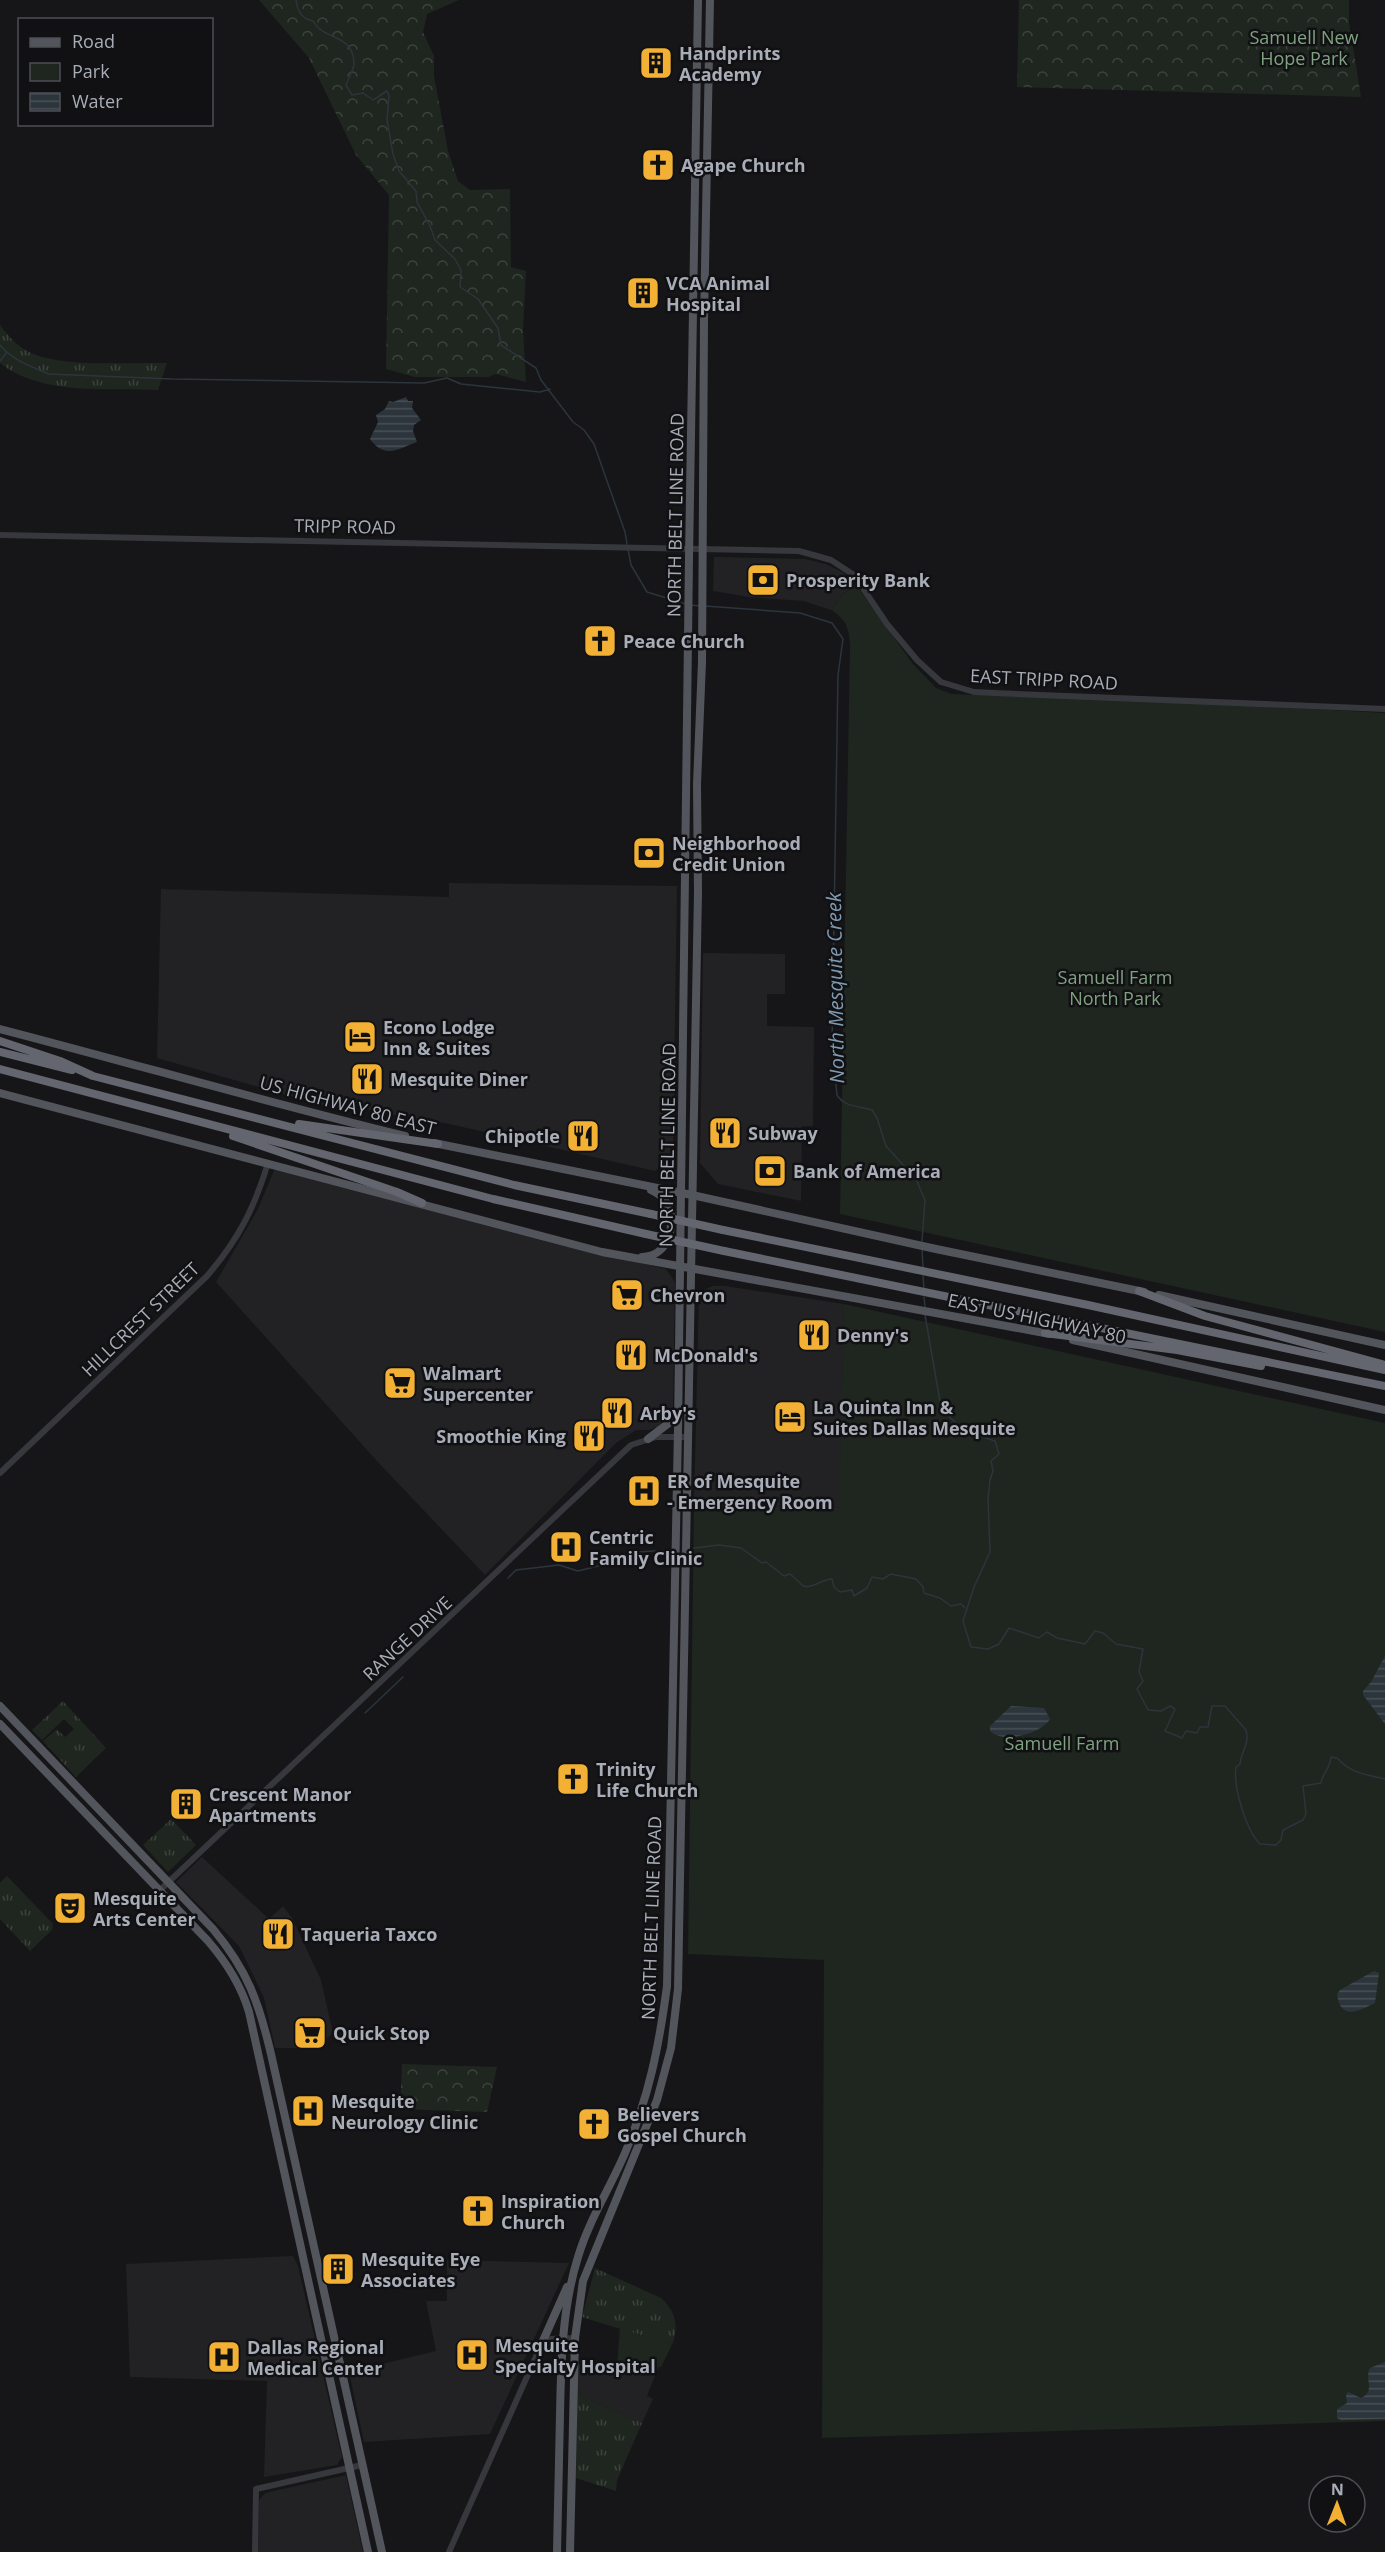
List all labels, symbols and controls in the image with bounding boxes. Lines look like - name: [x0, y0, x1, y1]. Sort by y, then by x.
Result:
- legend: [18, 18, 213, 126]
- park label: Samuell New Hope Park: [1249, 25, 1359, 70]
- text: Road: [72, 29, 115, 53]
- place label: Handprints Academy: [679, 41, 781, 86]
- building icon: Handprints Academy: [638, 45, 674, 81]
- text: Park: [72, 59, 110, 83]
- text: Water: [72, 89, 123, 113]
- church icon: Agape Church: [640, 147, 676, 183]
- place label: Agape Church: [681, 153, 806, 177]
- place label: VCA Animal Hospital: [666, 271, 770, 316]
- building icon: VCA Animal Hospital: [625, 275, 661, 311]
- street label: NORTH BELT LINE ROAD: [661, 413, 689, 617]
- street label: TRIPP ROAD: [294, 513, 396, 539]
- bank icon: Prosperity Bank: [745, 562, 781, 598]
- place label: Prosperity Bank: [786, 568, 931, 592]
- church icon: Peace Church: [582, 623, 618, 659]
- place label: Peace Church: [623, 629, 745, 653]
- street label: EAST TRIPP ROAD: [970, 663, 1118, 695]
- place label: Neighborhood Credit Union: [672, 831, 801, 876]
- bank icon: Neighborhood Credit Union: [631, 835, 667, 871]
- water label: North Mesquite Creek: [820, 891, 850, 1084]
- park label: Samuell Farm North Park: [1058, 965, 1172, 1010]
- place label: Econo Lodge Inn & Suites: [383, 1015, 495, 1060]
- hotel icon: Econo Lodge Inn & Suites: [342, 1019, 378, 1055]
- street label: NORTH BELT LINE ROAD: [653, 1043, 681, 1247]
- restaurant icon: Mesquite Diner: [349, 1061, 385, 1097]
- place label: Mesquite Diner: [390, 1067, 528, 1091]
- street label: US HIGHWAY 80 EAST: [257, 1070, 439, 1140]
- restaurant icon: Subway: [707, 1115, 743, 1151]
- restaurant icon: Chipotle: [565, 1118, 601, 1154]
- place label: Subway: [748, 1121, 818, 1145]
- place label: Chipotle: [485, 1124, 560, 1148]
- bank icon: Bank of America: [752, 1153, 788, 1189]
- place label: Bank of America: [793, 1159, 941, 1183]
- street label: HILLCREST STREET: [76, 1257, 204, 1381]
- supermarket icon: Chevron: [609, 1277, 645, 1313]
- place label: Chevron: [650, 1283, 725, 1307]
- street label: EAST US HIGHWAY 80: [946, 1287, 1128, 1349]
- restaurant icon: Denny's: [796, 1317, 832, 1353]
- place label: Denny's: [837, 1323, 909, 1347]
- restaurant icon: McDonald's: [613, 1337, 649, 1373]
- place label: McDonald's: [654, 1343, 758, 1367]
- place label: Walmart Supercenter: [423, 1361, 533, 1406]
- supermarket icon: Walmart Supercenter: [382, 1365, 418, 1401]
- restaurant icon: Arby's: [599, 1395, 635, 1431]
- place label: La Quinta Inn & Suites Dallas Mesquite: [813, 1395, 1016, 1440]
- hotel icon: La Quinta Inn & Suites Dallas Mesquite: [772, 1399, 808, 1435]
- place label: Arby's: [640, 1401, 696, 1425]
- restaurant icon: Smoothie King: [571, 1418, 607, 1454]
- place label: Smoothie King: [436, 1424, 566, 1448]
- place label: ER of Mesquite - Emergency Room: [667, 1469, 833, 1514]
- hospital icon: ER of Mesquite - Emergency Room: [626, 1473, 662, 1509]
- place label: Centric Family Clinic: [589, 1525, 702, 1570]
- hospital icon: Centric Family Clinic: [548, 1529, 584, 1565]
- street label: RANGE DRIVE: [357, 1590, 457, 1686]
- park label: Samuell Farm: [1005, 1731, 1119, 1755]
- place label: Trinity Life Church: [596, 1757, 698, 1802]
- church icon: Trinity Life Church: [555, 1761, 591, 1797]
- place label: Crescent Manor Apartments: [209, 1782, 351, 1827]
- building icon: Crescent Manor Apartments: [168, 1786, 204, 1822]
- street label: NORTH BELT LINE ROAD: [635, 1815, 667, 2021]
- place label: Mesquite Arts Center: [93, 1886, 196, 1931]
- theatre icon: Mesquite Arts Center: [52, 1890, 88, 1926]
- restaurant icon: Taqueria Taxco: [260, 1916, 296, 1952]
- place label: Taqueria Taxco: [301, 1922, 437, 1946]
- supermarket icon: Quick Stop: [292, 2015, 328, 2051]
- place label: Quick Stop: [333, 2021, 430, 2045]
- place label: Mesquite Neurology Clinic: [331, 2089, 478, 2134]
- hospital icon: Mesquite Neurology Clinic: [290, 2093, 326, 2129]
- place label: Believers Gospel Church: [617, 2102, 747, 2147]
- church icon: Believers Gospel Church: [576, 2106, 612, 2142]
- place label: Inspiration Church: [501, 2189, 600, 2234]
- church icon: Inspiration Church: [460, 2193, 496, 2229]
- place label: Mesquite Eye Associates: [361, 2247, 480, 2292]
- building icon: Mesquite Eye Associates: [320, 2251, 356, 2287]
- place label: Mesquite Specialty Hospital: [495, 2333, 656, 2378]
- place label: Dallas Regional Medical Center: [247, 2335, 384, 2380]
- hospital icon: Mesquite Specialty Hospital: [454, 2337, 490, 2373]
- hospital icon: Dallas Regional Medical Center: [206, 2339, 242, 2375]
- north arrow: [1307, 2474, 1367, 2534]
- text: N: [1331, 2478, 1344, 2500]

